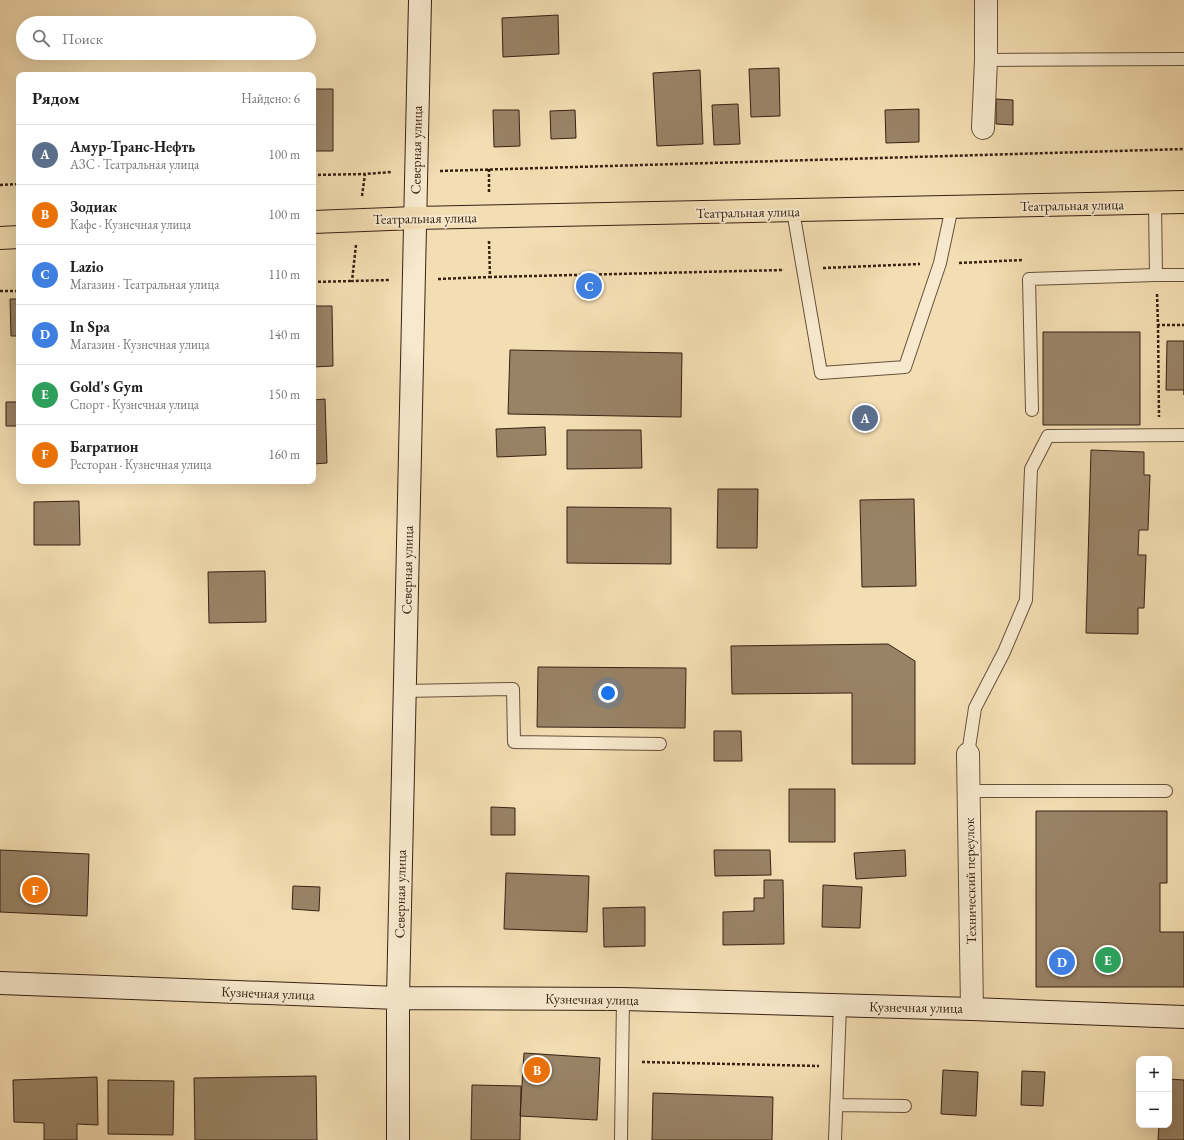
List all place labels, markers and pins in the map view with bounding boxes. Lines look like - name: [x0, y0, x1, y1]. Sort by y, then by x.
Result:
- pin: C: [576, 271, 602, 301]
- pin: A: [852, 403, 878, 433]
- pin: F: [22, 875, 48, 905]
- pin: E: [1095, 945, 1121, 975]
- pin: D: [1049, 947, 1075, 977]
- pin: B: [524, 1055, 550, 1085]

